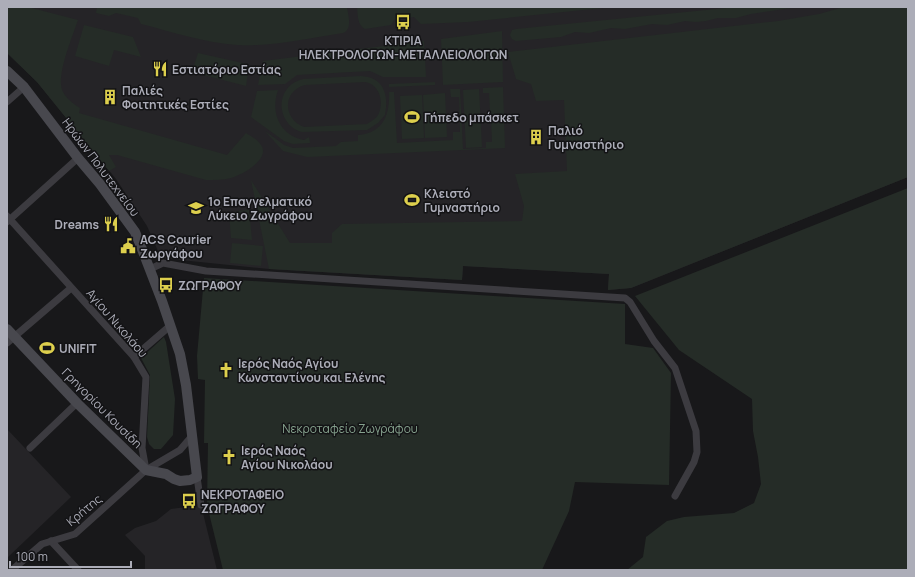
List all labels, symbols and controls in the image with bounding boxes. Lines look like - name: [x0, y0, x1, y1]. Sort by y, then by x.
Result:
- bus stop icon: ΚΤΙΡΙΑ ΗΛΕΚΤΡΟΛΟΓΩΝ-ΜΕΤΑΛΛΕΙΟΛΟΓΩΝ: [394, 13, 412, 31]
- place label: ΚΤΙΡΙΑ ΗΛΕΚΤΡΟΛΟΓΩΝ-ΜΕΤΑΛΛΕΙΟΛΟΓΩΝ: [299, 32, 507, 63]
- restaurant icon: Εστιατόριο Εστίας: [151, 60, 169, 78]
- place label: Εστιατόριο Εστίας: [172, 61, 281, 78]
- place label: Παλιές Φοιτητικές Εστίες: [122, 82, 229, 113]
- building icon: Παλιές Φοιτητικές Εστίες: [101, 88, 119, 106]
- sports icon: Γήπεδο μπάσκετ: [403, 108, 421, 126]
- place label: Γήπεδο μπάσκετ: [424, 109, 519, 126]
- street label: Ηρώων Πολυτεχνείου: [58, 114, 144, 220]
- place label: Παλιό Γυμναστήριο: [548, 122, 624, 153]
- building icon: Παλιό Γυμναστήριο: [527, 128, 545, 146]
- place label: Κλειστό Γυμναστήριο: [424, 185, 500, 216]
- sports icon: Κλειστό Γυμναστήριο: [403, 191, 421, 209]
- place label: 1ο Επαγγελματικό Λύκειο Ζωγράφου: [208, 193, 313, 224]
- school or university icon: 1ο Επαγγελματικό Λύκειο Ζωγράφου: [187, 199, 205, 217]
- restaurant icon: Dreams: [102, 215, 120, 233]
- place label: Dreams: [55, 216, 99, 233]
- place label: ACS Courier Ζωργάφου: [140, 231, 211, 262]
- public building icon: ACS Courier Ζωργάφου: [119, 237, 137, 255]
- bus stop icon: ΖΩΓΡΑΦΟΥ: [157, 276, 175, 294]
- place label: ΖΩΓΡΑΦΟΥ: [178, 277, 242, 294]
- street label: Αγίου Νικολάου: [82, 285, 152, 361]
- sports icon: UNIFIT: [38, 339, 56, 357]
- place label: UNIFIT: [59, 340, 97, 357]
- place label: Ιερός Ναός Αγίου Κωνσταντίνου και Ελένης: [238, 355, 386, 386]
- church icon: Ιερός Ναός Αγίου Κωνσταντίνου και Ελένης: [217, 361, 235, 379]
- street label: Γρηγορίου Κουσίδη: [58, 364, 146, 452]
- park label: Νεκροταφείο Ζωγράφου: [282, 420, 418, 437]
- place label: Ιερός Ναός Αγίου Νικολάου: [241, 442, 333, 473]
- church icon: Ιερός Ναός Αγίου Νικολάου: [220, 448, 238, 466]
- place label: ΝΕΚΡΟΤΑΦΕΙΟ ΖΩΓΡΑΦΟΥ: [201, 486, 284, 517]
- street label: Κρήτης: [63, 490, 106, 530]
- bus stop icon: ΝΕΚΡΟΤΑΦΕΙΟ ΖΩΓΡΑΦΟΥ: [180, 492, 198, 510]
- scale bar: [10, 543, 131, 569]
- text: 100 m: [16, 548, 48, 565]

